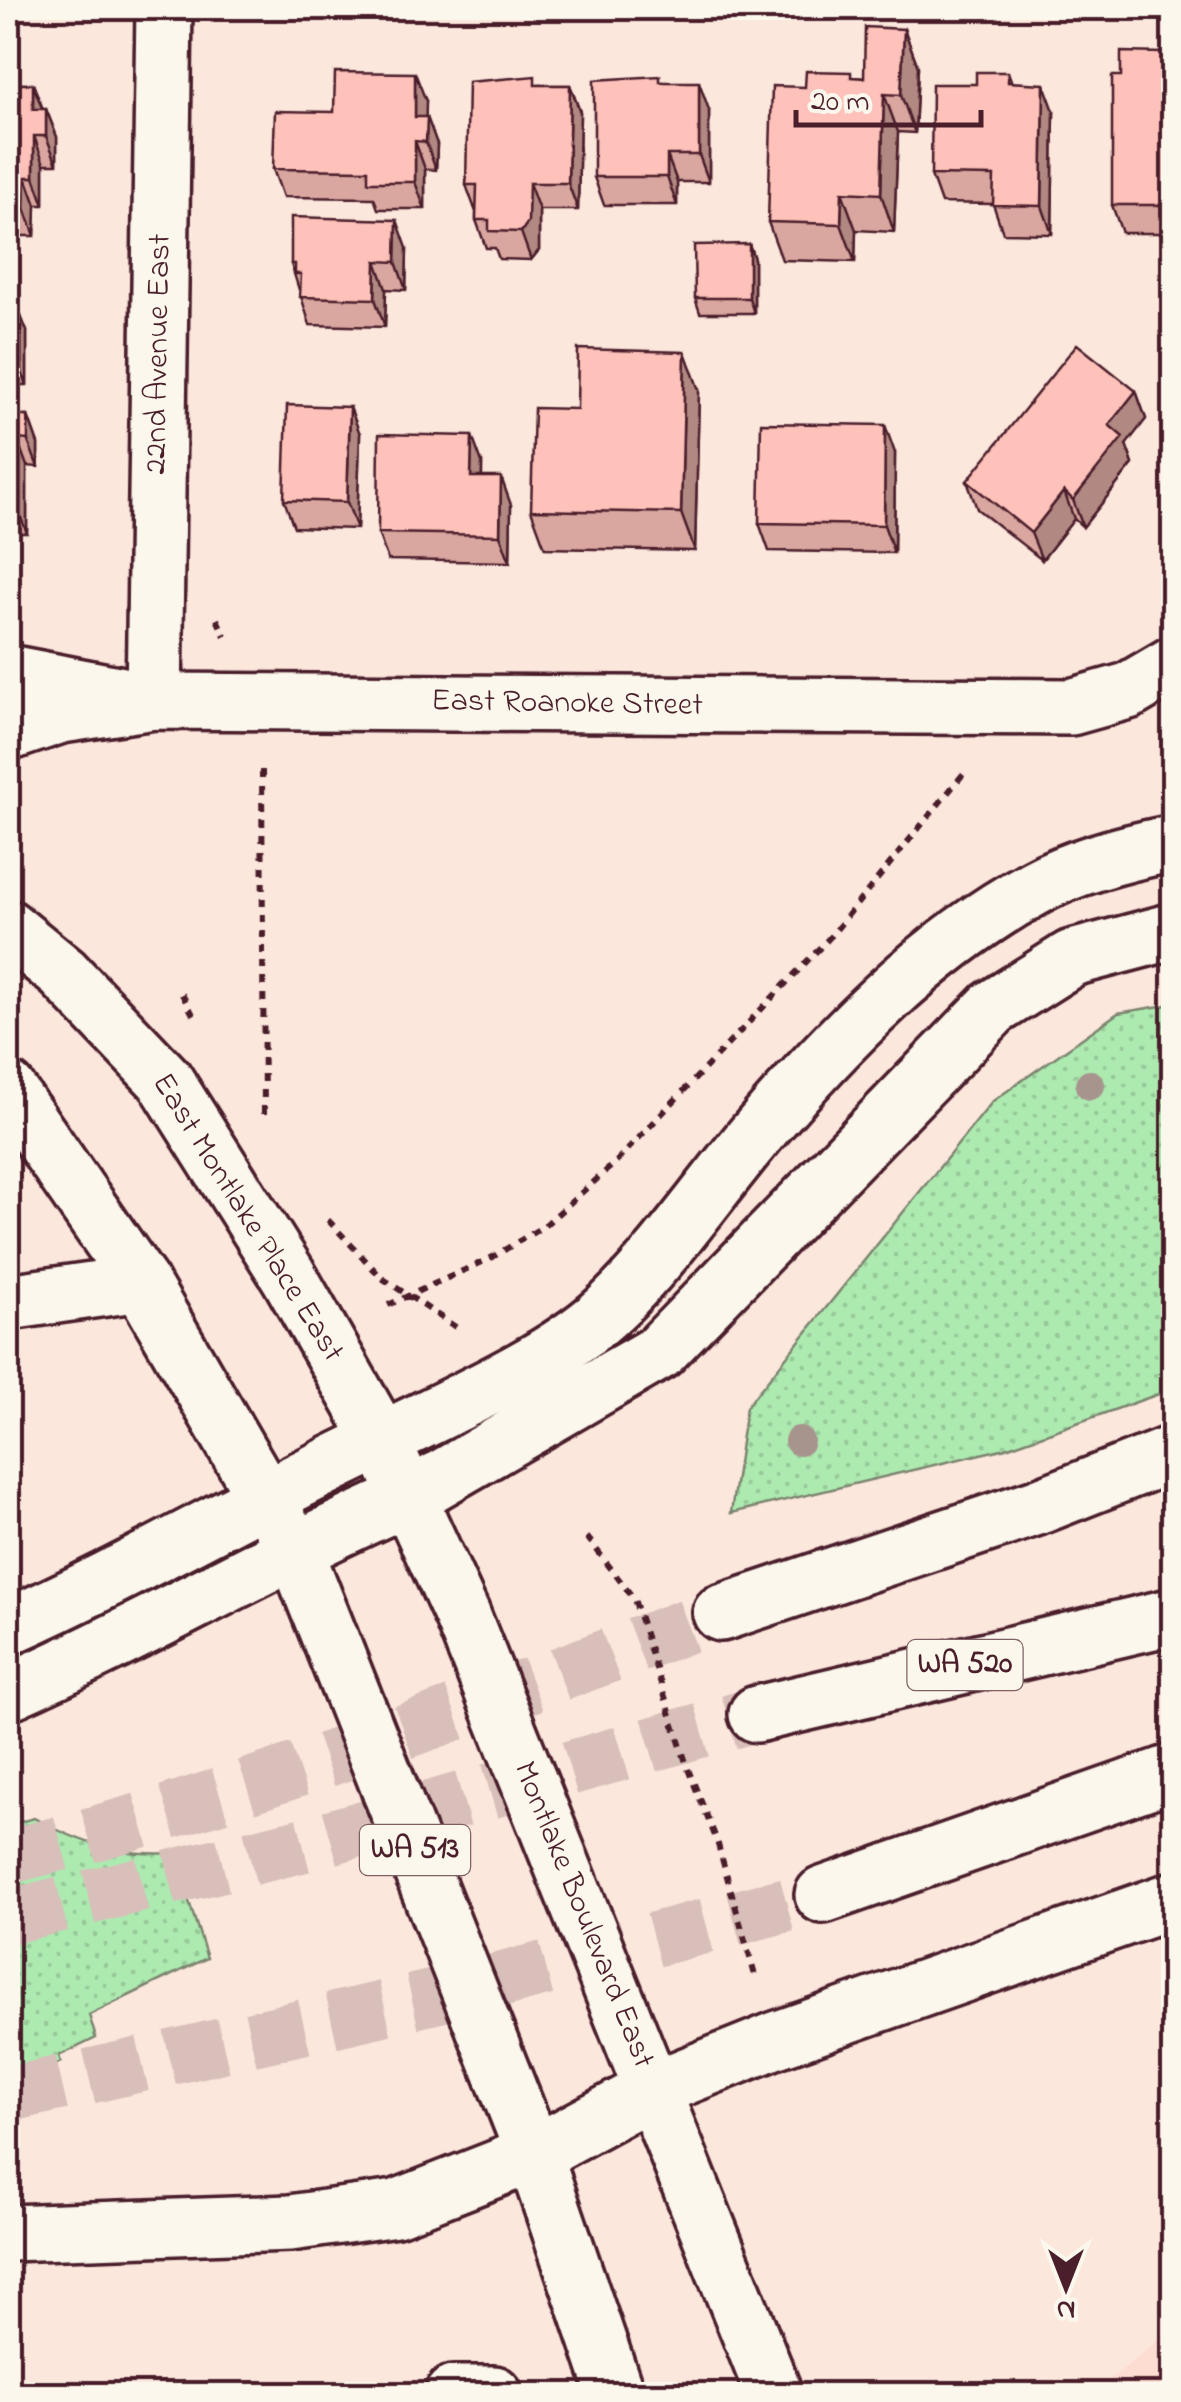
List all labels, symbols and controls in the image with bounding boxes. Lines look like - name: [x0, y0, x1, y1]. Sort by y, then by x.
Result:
- scale bar: [796, 65, 981, 127]
- text: 20 m: [811, 81, 870, 125]
- street label: 22nd Avenue East: [133, 233, 185, 475]
- street label: East Roanoke Street: [431, 678, 704, 730]
- street label: East Montlake Place East: [139, 1064, 355, 1372]
- road number: WA 520: [908, 1640, 1022, 1690]
- street label: Montlake Boulevard East: [500, 1755, 666, 2076]
- road number: WA 513: [360, 1825, 470, 1875]
- north arrow: [1016, 2237, 1116, 2337]
- text: N: [1057, 2288, 1075, 2329]

